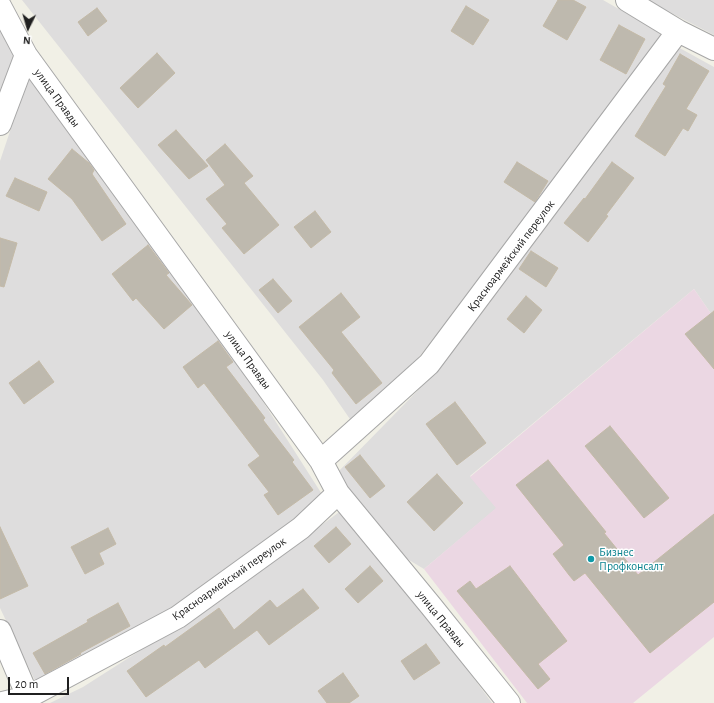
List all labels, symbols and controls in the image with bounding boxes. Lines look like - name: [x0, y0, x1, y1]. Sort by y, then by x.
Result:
- north arrow: [8, 8, 48, 48]
- text: N: [23, 35, 31, 46]
- street label: улица Правды: [31, 66, 83, 130]
- street label: Красноармейский переулок: [464, 197, 558, 315]
- street label: улица Правды: [222, 328, 274, 392]
- street label: Красноармейский переулок: [169, 534, 289, 624]
- place label: Бизнес Профконсалт: [599, 545, 664, 573]
- marker: Бизнес Профконсалт: [586, 554, 596, 564]
- street label: улица Правды: [414, 588, 468, 650]
- scale bar: [10, 669, 71, 695]
- text: 20 m: [15, 678, 38, 690]

